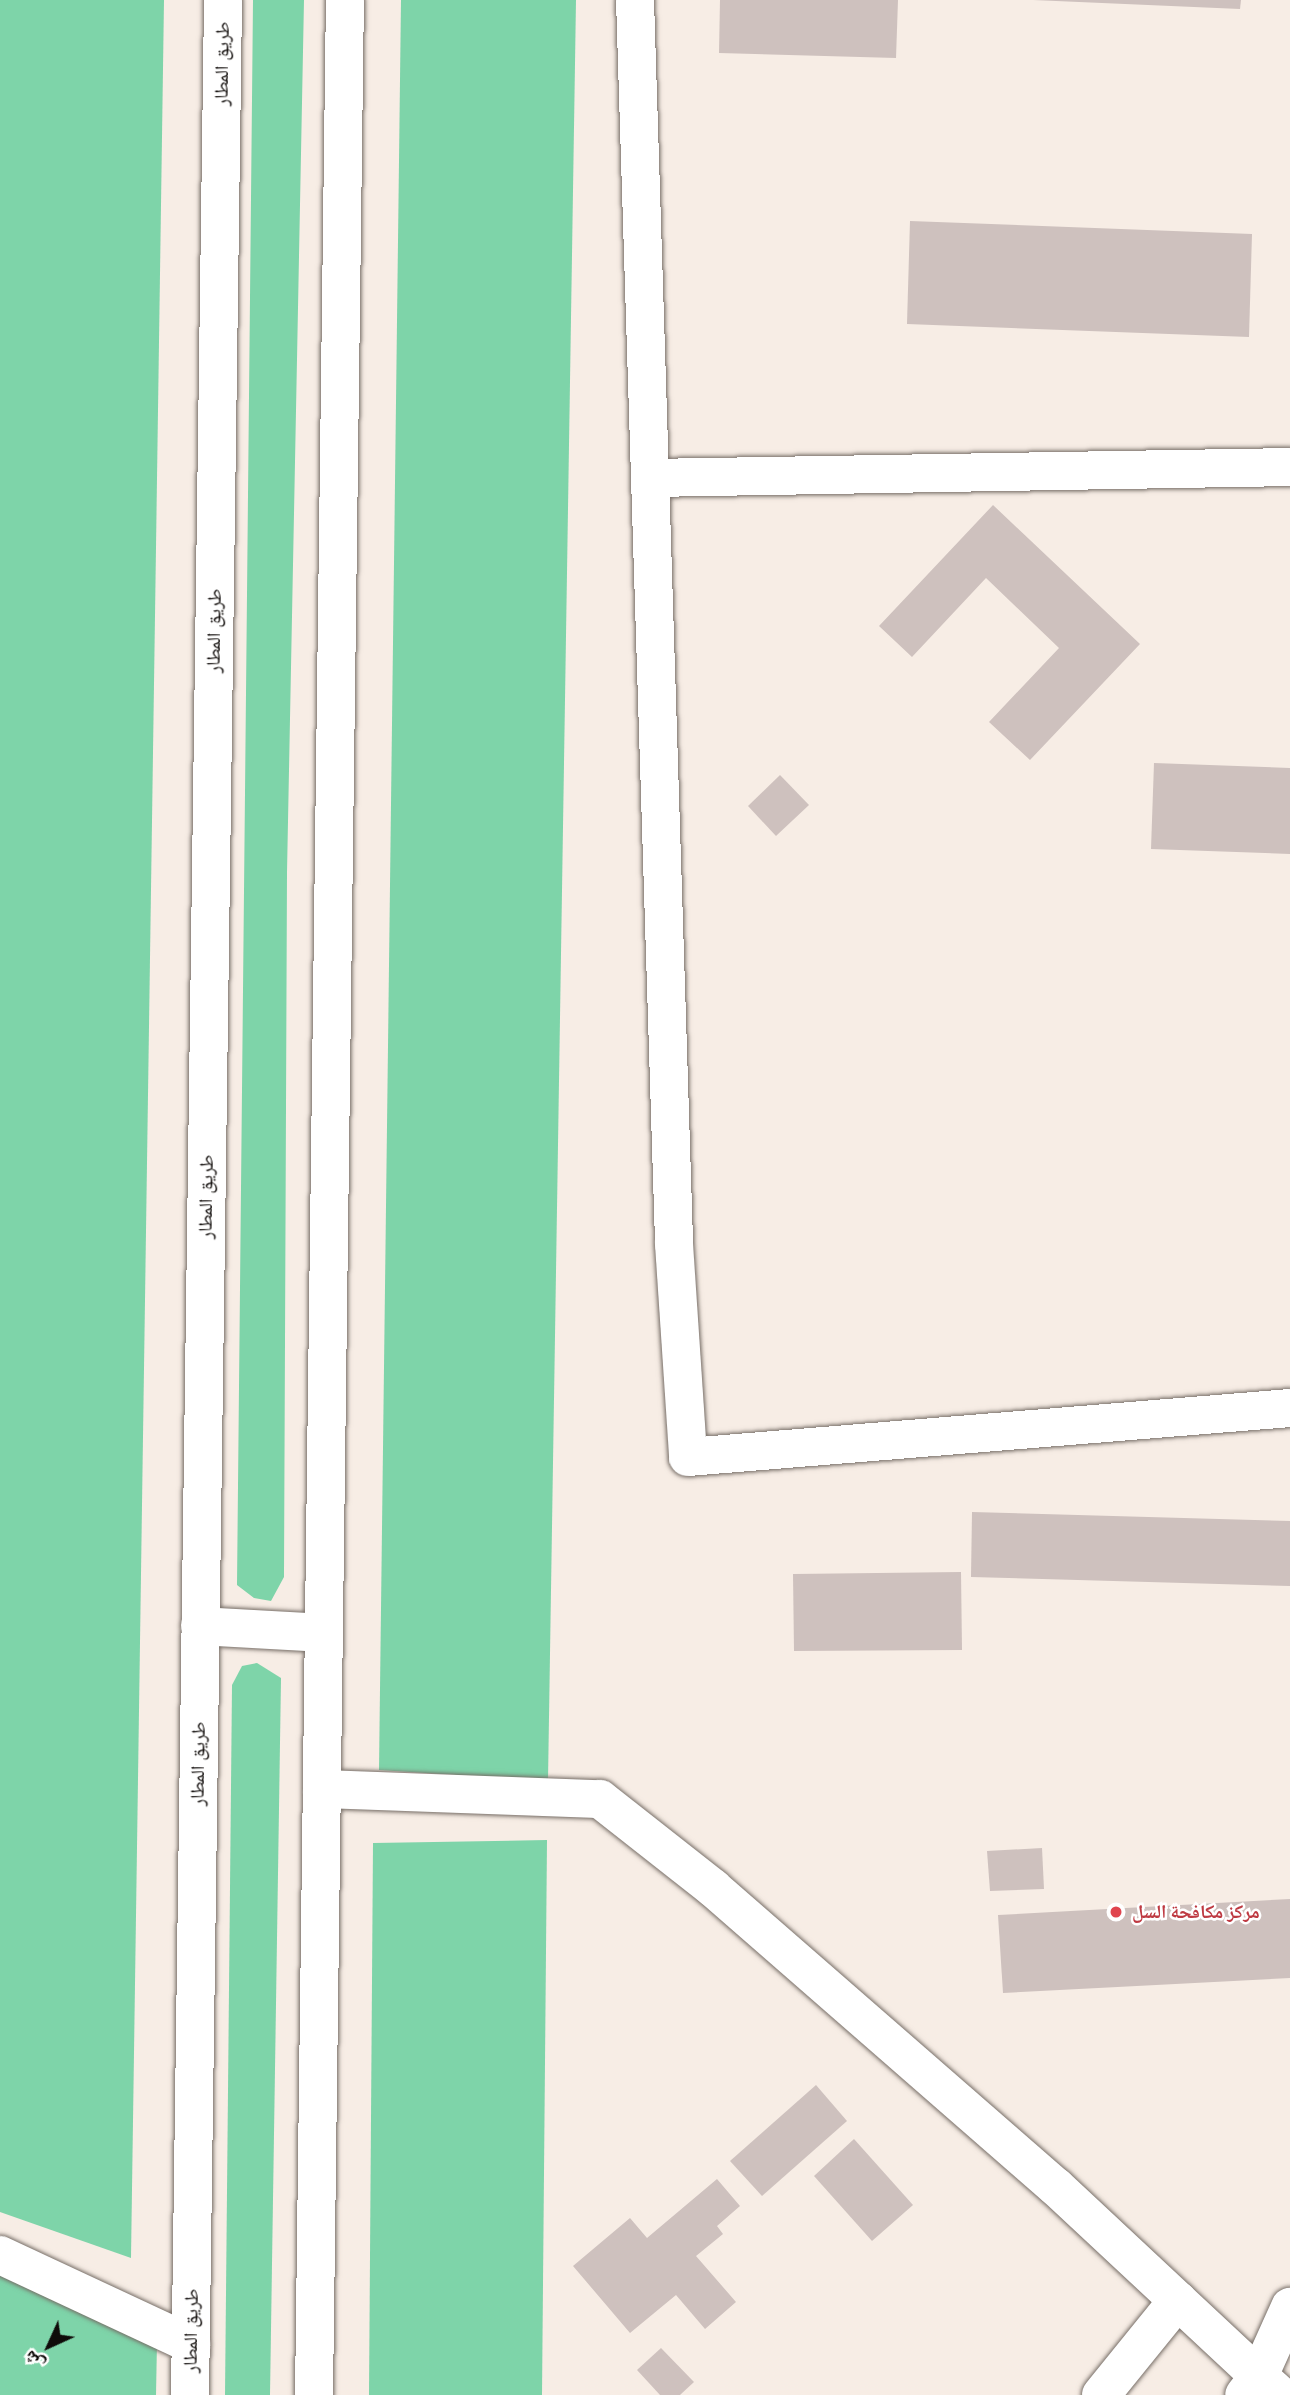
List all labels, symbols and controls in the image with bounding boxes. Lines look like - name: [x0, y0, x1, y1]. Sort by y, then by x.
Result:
- street label: طريق المطار: [210, 22, 234, 106]
- street label: طريق المطار: [202, 589, 226, 673]
- street label: طريق المطار: [194, 1155, 218, 1239]
- street label: طريق المطار: [186, 1722, 210, 1806]
- place label: مركز مكافحة السل: [1132, 1901, 1260, 1923]
- marker: مركز مكافحة السل: [1106, 1902, 1126, 1922]
- street label: طريق المطار: [179, 2289, 203, 2373]
- north arrow: [14, 2311, 84, 2381]
- text: ش: [17, 2345, 50, 2378]

